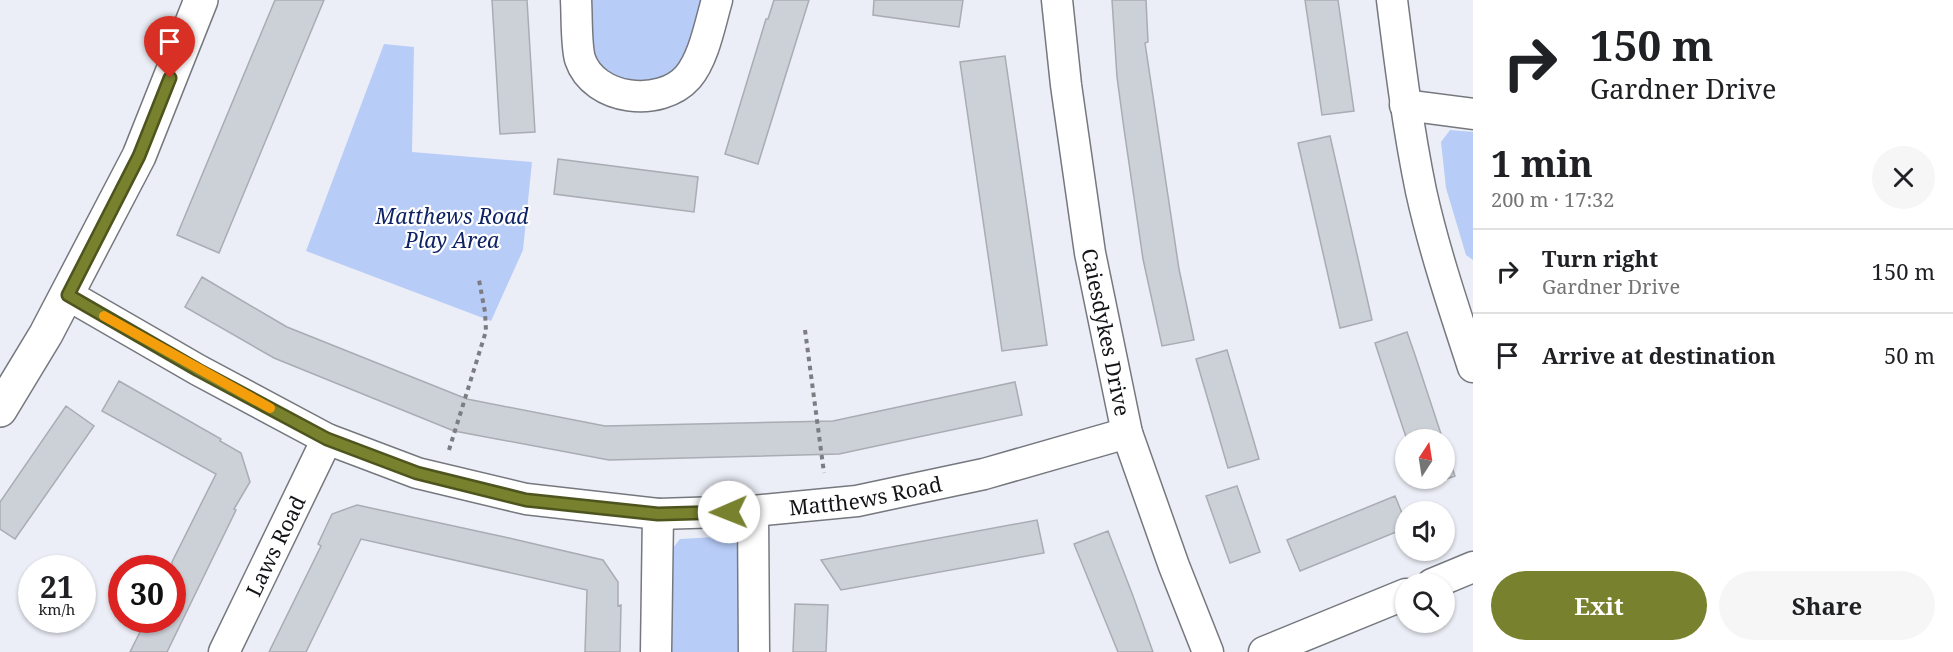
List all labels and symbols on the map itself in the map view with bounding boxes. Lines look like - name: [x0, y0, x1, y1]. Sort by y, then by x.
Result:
- pin: [144, 16, 195, 78]
- park label: Matthews Road Play Area: [375, 202, 529, 254]
- street label: Caiesdykes Drive: [1075, 246, 1137, 418]
- north arrow: [1395, 429, 1455, 489]
- street label: Matthews Road: [788, 469, 944, 521]
- position arrow: [697, 480, 761, 544]
- street label: Laws Road: [239, 491, 312, 601]
- speed limit sign: 30: [108, 555, 186, 633]

